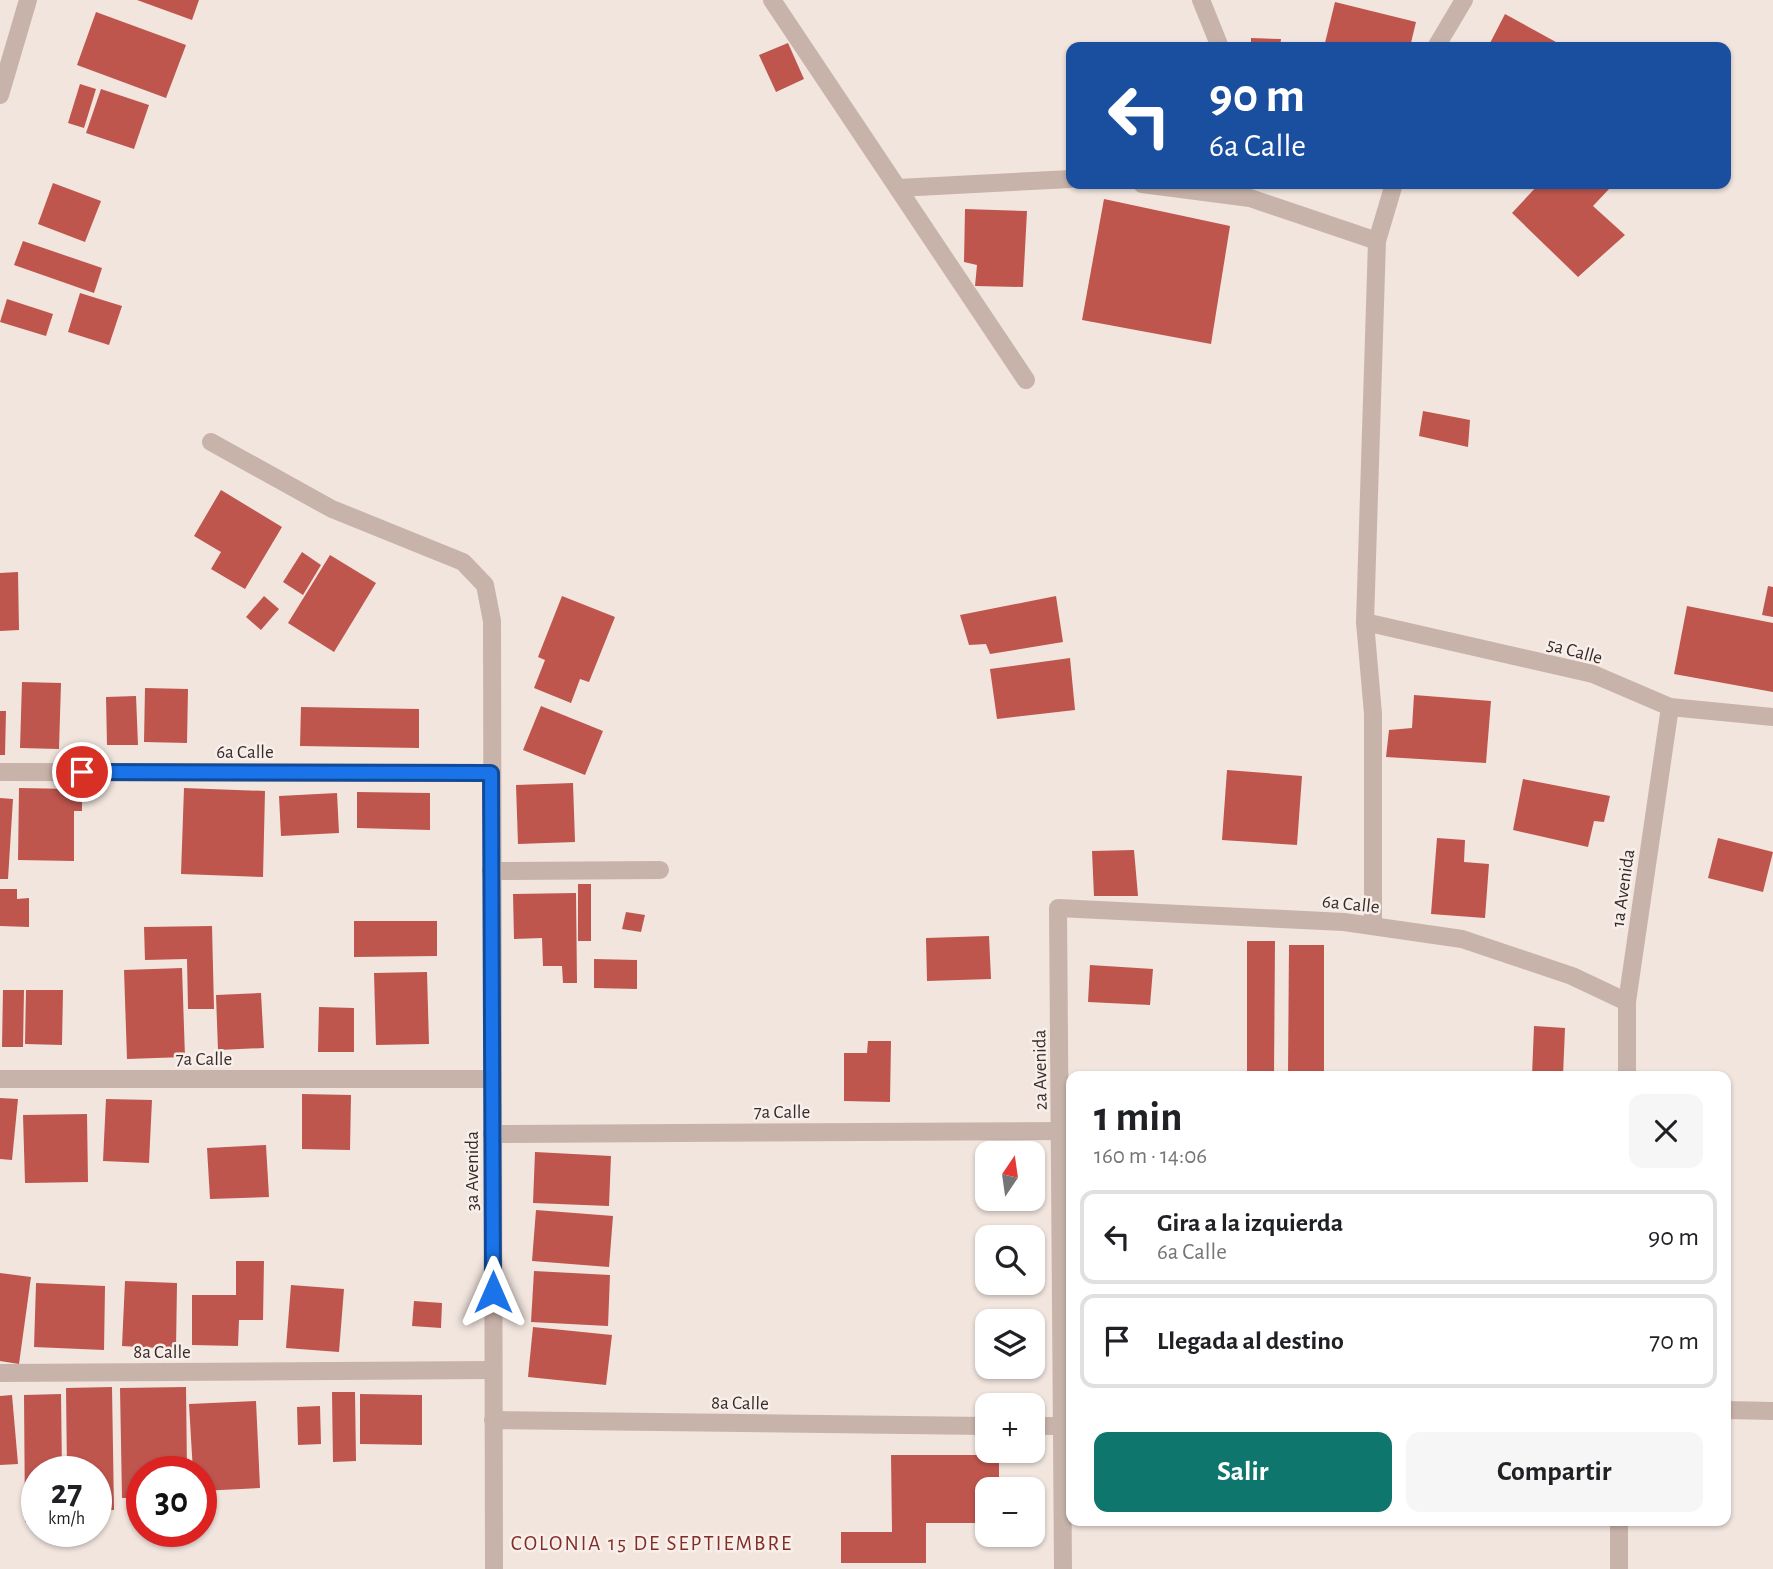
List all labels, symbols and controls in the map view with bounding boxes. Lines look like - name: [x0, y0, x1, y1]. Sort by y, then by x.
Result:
- icon: left: [1094, 70, 1185, 161]
- text: 90 m: [1209, 72, 1305, 121]
- text: 6a Calle: [1209, 130, 1306, 162]
- street label: 5a Calle: [1545, 635, 1604, 668]
- pin: [52, 742, 112, 802]
- street label: 6a Calle: [216, 743, 274, 762]
- icon: arrive: [63, 753, 101, 791]
- street label: 1a Avenida: [1609, 848, 1638, 928]
- street label: 6a Calle: [1321, 892, 1381, 917]
- street label: 2a Avenida: [1030, 1029, 1051, 1111]
- street label: 7a Calle: [176, 1050, 232, 1069]
- button: close: [1629, 1094, 1703, 1168]
- text: 1 min: [1094, 1096, 1183, 1138]
- street label: 7a Calle: [754, 1103, 810, 1122]
- street label: 3a Avenida: [463, 1131, 482, 1211]
- north arrow: [975, 1141, 1045, 1211]
- map controls: [975, 1141, 1045, 1547]
- text: 160 m · 14:06: [1094, 1145, 1207, 1168]
- text: Gira a la izquierda: [1157, 1210, 1343, 1236]
- icon: left: [1098, 1218, 1136, 1256]
- text: 90 m: [1648, 1224, 1699, 1250]
- button: search: [975, 1225, 1045, 1295]
- text: 6a Calle: [1157, 1241, 1227, 1264]
- position arrow: [456, 1255, 530, 1329]
- button: layers: [975, 1309, 1045, 1379]
- icon: arrive: [1098, 1322, 1136, 1360]
- text: Llegada al destino: [1157, 1328, 1344, 1354]
- text: 70 m: [1649, 1328, 1699, 1354]
- street label: 8a Calle: [133, 1343, 191, 1362]
- street label: 8a Calle: [711, 1393, 769, 1414]
- button: +: [975, 1393, 1045, 1463]
- button: Salir: [1094, 1432, 1392, 1512]
- button: Compartir: [1406, 1432, 1703, 1512]
- speed limit sign: 30: [126, 1456, 217, 1547]
- text: 27: [51, 1475, 82, 1510]
- button: −: [975, 1477, 1045, 1547]
- text: km/h: [48, 1510, 85, 1528]
- district label: COLONIA 15 DE SEPTIEMBRE: [511, 1533, 793, 1554]

